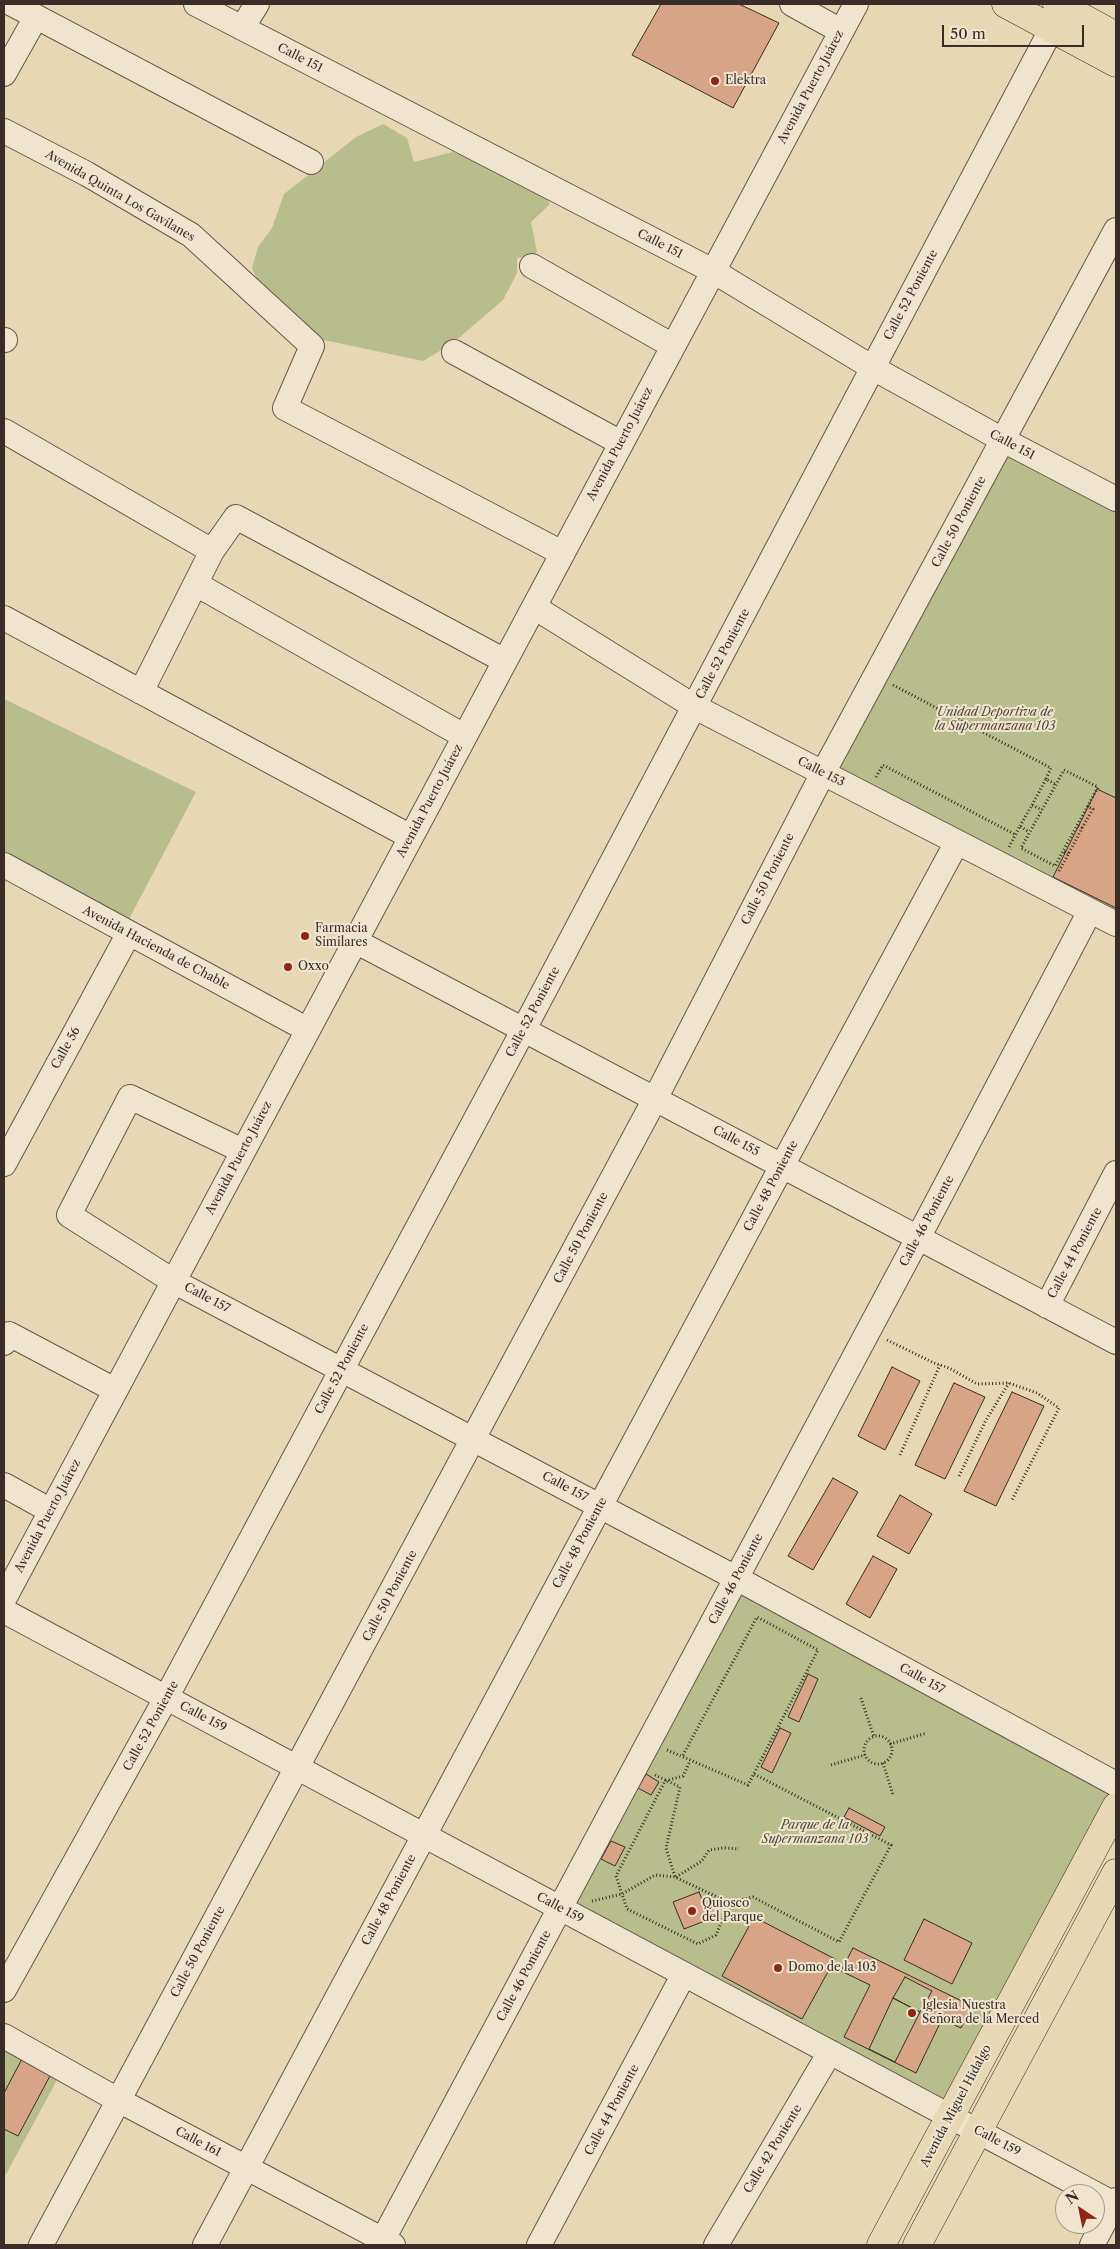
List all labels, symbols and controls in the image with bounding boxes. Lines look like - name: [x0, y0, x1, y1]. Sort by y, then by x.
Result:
- scale bar: [945, 15, 1088, 47]
- text: 50 m: [950, 24, 986, 43]
- street label: Avenida Puerto Juárez: [775, 28, 847, 146]
- street label: Calle 151: [275, 40, 325, 76]
- place label: Elektra: [725, 74, 766, 88]
- marker: Elektra: [709, 75, 721, 87]
- street label: Avenida Quinta Los Gavilanes: [43, 147, 197, 245]
- street label: Calle 151: [635, 226, 685, 262]
- street label: Calle 52 Poniente: [881, 247, 941, 343]
- street label: Avenida Puerto Juárez: [584, 385, 656, 503]
- street label: Calle 151: [987, 427, 1037, 463]
- street label: Calle 50 Poniente: [929, 474, 989, 570]
- street label: Calle 52 Poniente: [693, 606, 753, 702]
- park label: Unidad Deportiva de la Supermanzana 103: [935, 706, 1055, 734]
- street label: Avenida Puerto Juárez: [394, 742, 466, 860]
- street label: Calle 153: [795, 754, 847, 790]
- street label: Calle 50 Poniente: [739, 831, 797, 927]
- street label: Avenida Hacienda de Chable: [80, 903, 232, 993]
- place label: Farmacia Similares: [315, 922, 368, 950]
- marker: Farmacia Similares: [299, 930, 311, 942]
- place label: Oxxo: [298, 960, 329, 974]
- marker: Oxxo: [282, 961, 294, 973]
- street label: Calle 52 Poniente: [503, 964, 563, 1060]
- street label: Calle 56: [49, 1024, 83, 1072]
- street label: Avenida Puerto Juárez: [203, 1099, 275, 1217]
- street label: Calle 155: [710, 1123, 762, 1159]
- street label: Calle 48 Poniente: [741, 1138, 801, 1234]
- street label: Calle 46 Poniente: [897, 1173, 957, 1269]
- street label: Calle 50 Poniente: [551, 1190, 611, 1286]
- street label: Calle 44 Poniente: [1045, 1205, 1105, 1301]
- street label: Calle 157: [182, 1280, 232, 1316]
- street label: Calle 52 Poniente: [312, 1321, 372, 1417]
- street label: Avenida Puerto Juárez: [12, 1457, 84, 1575]
- street label: Calle 157: [540, 1469, 590, 1505]
- street label: Calle 48 Poniente: [550, 1495, 610, 1591]
- street label: Calle 46 Poniente: [706, 1531, 766, 1627]
- street label: Calle 50 Poniente: [360, 1548, 420, 1644]
- street label: Calle 157: [897, 1661, 947, 1697]
- street label: Calle 52 Poniente: [120, 1679, 182, 1773]
- street label: Calle 159: [177, 1699, 229, 1735]
- park label: Parque de la Supermanzana 103: [762, 1819, 868, 1847]
- street label: Calle 48 Poniente: [359, 1852, 419, 1948]
- street label: Calle 159: [534, 1890, 586, 1926]
- place label: Quiosco del Parque: [702, 1897, 763, 1925]
- street label: Calle 50 Poniente: [168, 1904, 228, 2000]
- marker: Quiosco del Parque: [686, 1905, 698, 1917]
- street label: Calle 46 Poniente: [494, 1928, 554, 2024]
- place label: Domo de la 103: [788, 1961, 876, 1975]
- marker: Domo de la 103: [772, 1962, 784, 1974]
- place label: Iglesia Nuestra Señora de la Merced: [922, 1999, 1039, 2027]
- marker: Iglesia Nuestra Señora de la Merced: [906, 2007, 918, 2019]
- street label: Avenida Miguel Hidalgo: [918, 2042, 994, 2170]
- street label: Calle 44 Poniente: [582, 2062, 642, 2158]
- street label: Calle 42 Poniente: [741, 2102, 805, 2196]
- street label: Calle 159: [971, 2123, 1023, 2159]
- street label: Calle 161: [173, 2124, 223, 2160]
- north arrow: [1055, 2184, 1105, 2234]
- text: N: [1062, 2187, 1082, 2208]

